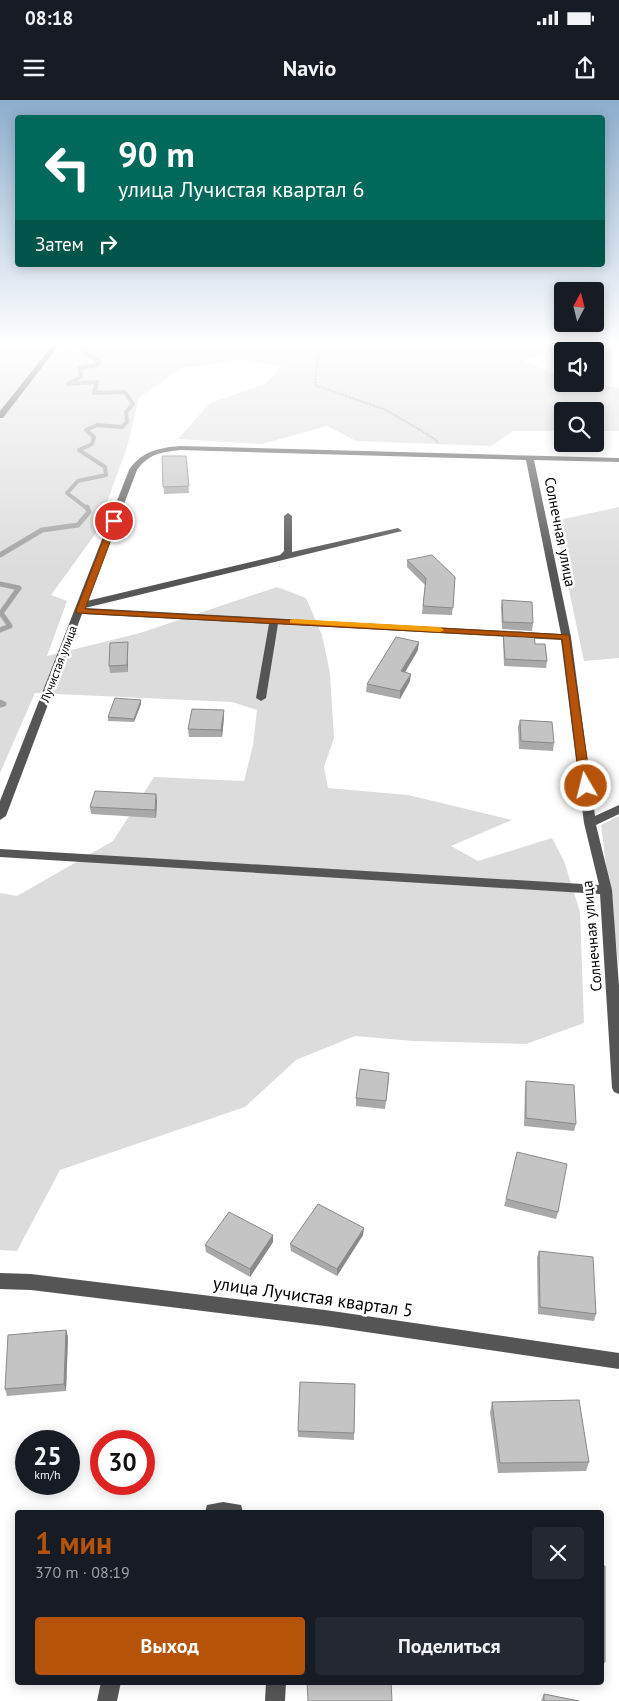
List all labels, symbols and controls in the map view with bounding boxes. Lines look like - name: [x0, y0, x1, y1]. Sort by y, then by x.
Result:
- text: 08:18: [25, 6, 73, 30]
- icon: menu: [20, 54, 48, 82]
- text: Navio: [283, 54, 336, 82]
- icon: share: [571, 54, 599, 82]
- text: 90 m: [118, 131, 195, 177]
- icon: left: [35, 135, 100, 200]
- text: улица Лучистая квартал 6: [118, 175, 365, 203]
- icon: right: [94, 230, 122, 258]
- text: Затем: [35, 232, 84, 256]
- north arrow: [554, 282, 604, 332]
- map controls: [554, 282, 604, 452]
- button: sound: [554, 342, 604, 392]
- button: search: [554, 402, 604, 452]
- street label: Солнечная улица: [541, 475, 580, 588]
- pin: [93, 500, 135, 542]
- icon: arrive: [100, 507, 128, 535]
- street label: Лучистая улица: [37, 623, 80, 705]
- position arrow: [559, 759, 611, 811]
- street label: Солнечная улица: [577, 880, 606, 992]
- street label: улица Лучистая квартал 5: [212, 1271, 415, 1322]
- speed limit sign: 30: [90, 1430, 155, 1495]
- text: 25: [33, 1440, 62, 1472]
- text: km/h: [34, 1467, 61, 1482]
- text: 1 мин: [35, 1523, 112, 1562]
- button: close: [532, 1527, 584, 1579]
- text: 370 m · 08:19: [35, 1562, 130, 1582]
- button: Выход: [35, 1617, 305, 1675]
- button: Поделиться: [315, 1617, 584, 1675]

